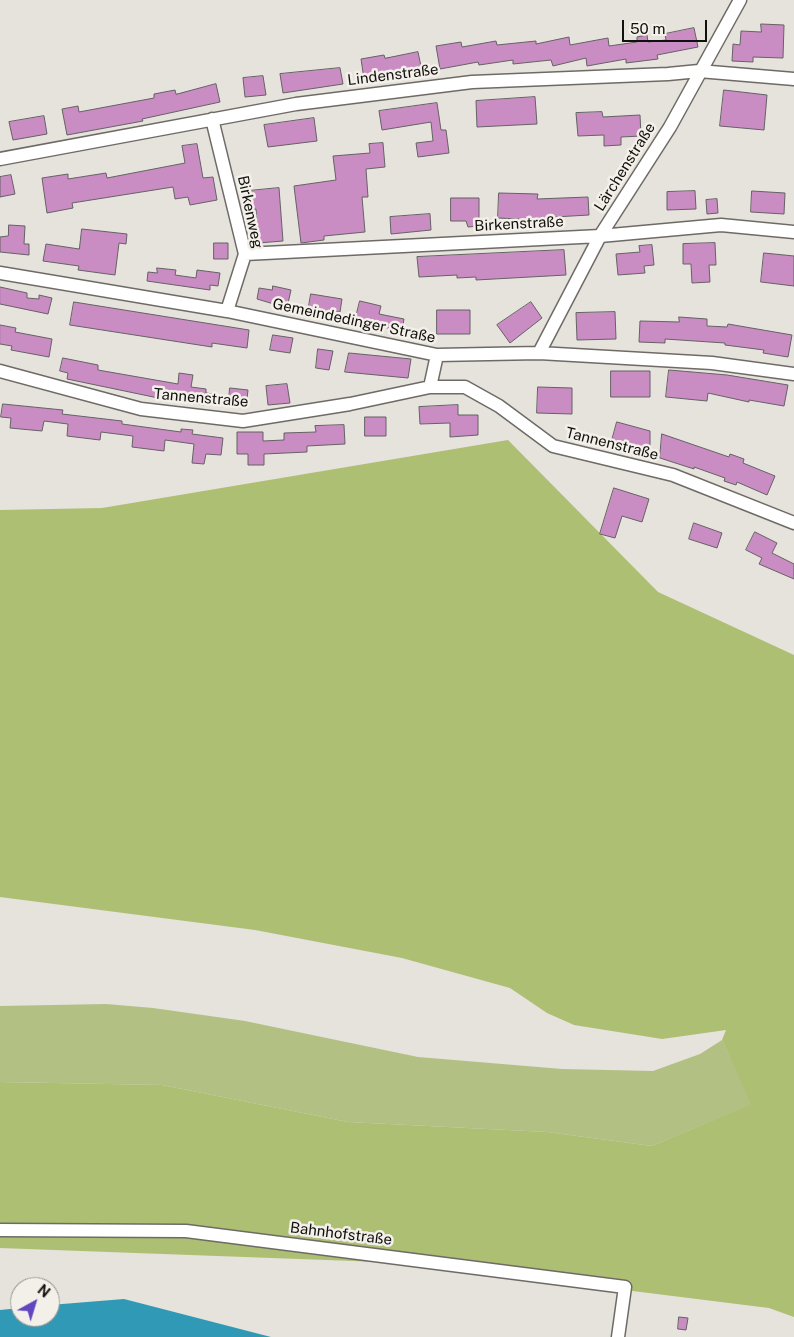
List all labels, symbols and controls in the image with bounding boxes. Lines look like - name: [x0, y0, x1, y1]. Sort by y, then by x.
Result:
- scale bar: [624, 10, 709, 42]
- text: 50 m: [630, 20, 665, 37]
- street label: Lindenstraße: [346, 60, 440, 90]
- street label: Lärchenstraße: [591, 120, 659, 214]
- street label: Birkenweg: [234, 174, 266, 250]
- street label: Birkenstraße: [474, 213, 564, 235]
- street label: Gemeindedinger Straße: [271, 295, 437, 347]
- street label: Tannenstraße: [153, 385, 249, 411]
- street label: Tannenstraße: [564, 424, 660, 464]
- street label: Bahnhofstraße: [289, 1219, 393, 1249]
- north arrow: [10, 1277, 60, 1327]
- text: N: [35, 1281, 53, 1301]

